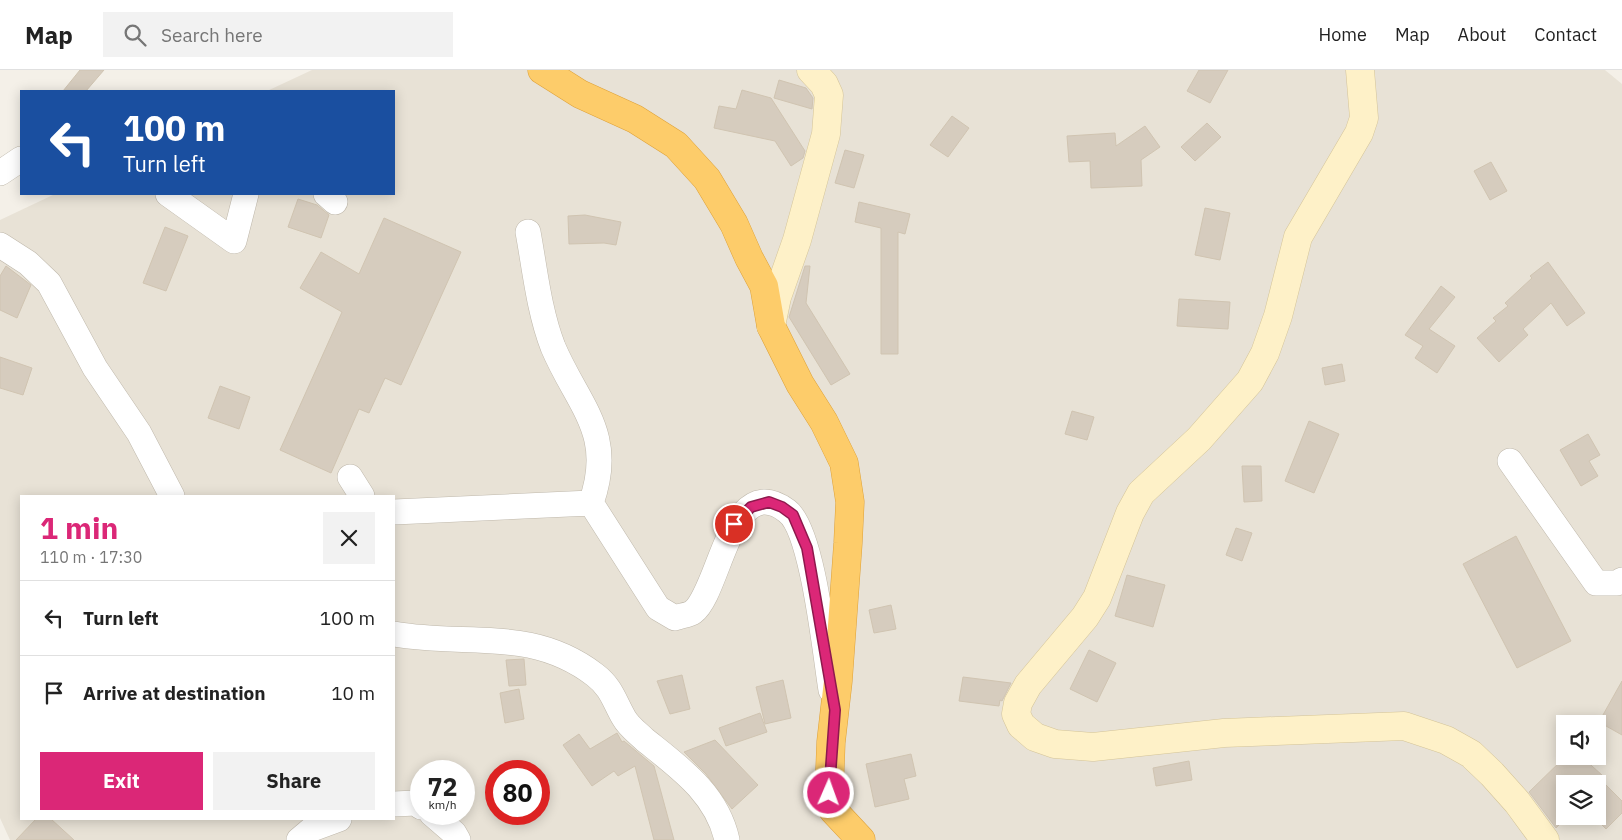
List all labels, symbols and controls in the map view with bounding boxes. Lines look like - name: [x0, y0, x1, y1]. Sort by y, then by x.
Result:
- search box: [103, 12, 453, 57]
- text: Map: [25, 19, 73, 51]
- icon: search: [121, 21, 149, 49]
- text: Search here: [161, 23, 263, 47]
- text: Home: [1319, 23, 1367, 46]
- text: Map: [1395, 23, 1430, 46]
- text: About: [1458, 23, 1506, 46]
- text: Contact: [1534, 23, 1597, 46]
- text: 100 m: [123, 105, 226, 151]
- icon: left: [40, 110, 105, 175]
- text: Turn left: [123, 149, 206, 178]
- pin: [713, 503, 755, 545]
- text: 1 min: [40, 508, 118, 547]
- icon: arrive: [720, 510, 748, 538]
- button: close: [323, 512, 375, 564]
- text: 110 m · 17:30: [40, 547, 142, 567]
- icon: left: [40, 604, 68, 632]
- text: Turn left: [83, 606, 159, 630]
- text: 100 m: [320, 606, 375, 630]
- icon: arrive: [40, 679, 68, 707]
- text: Arrive at destination: [83, 681, 266, 705]
- text: 10 m: [331, 681, 375, 705]
- map controls: [1556, 715, 1606, 825]
- button: sound: [1556, 715, 1606, 765]
- button: Exit: [40, 752, 203, 810]
- button: Share: [213, 752, 375, 810]
- speed limit sign: 80: [485, 760, 550, 825]
- position arrow: [802, 766, 854, 818]
- text: 72: [427, 770, 458, 803]
- button: layers: [1556, 775, 1606, 825]
- text: km/h: [428, 797, 457, 812]

